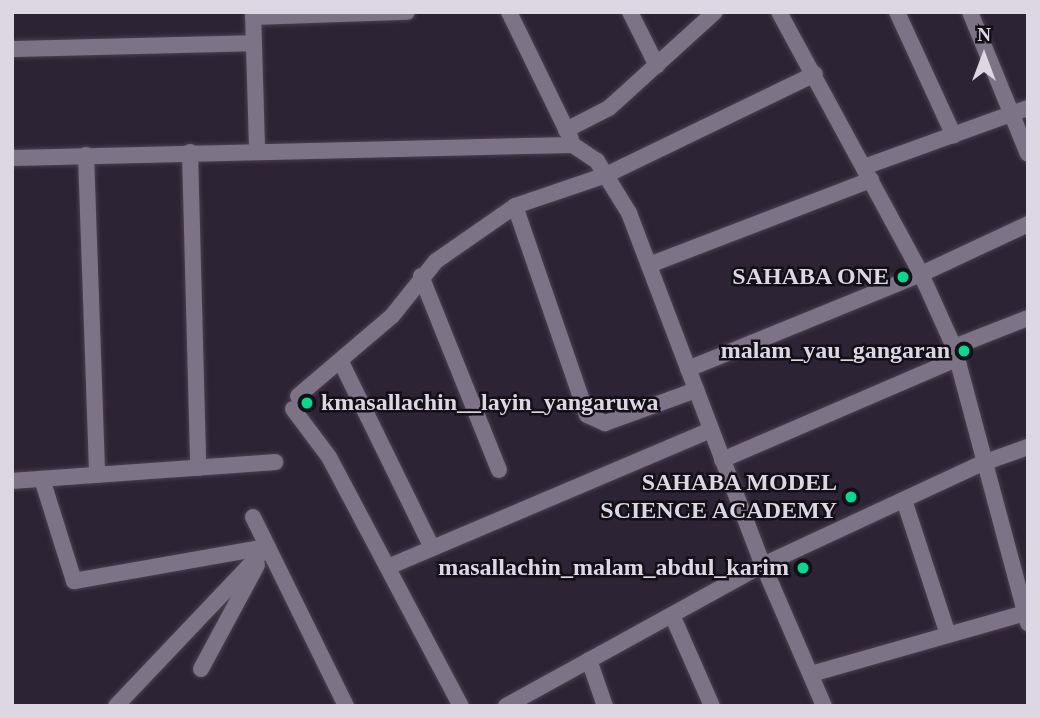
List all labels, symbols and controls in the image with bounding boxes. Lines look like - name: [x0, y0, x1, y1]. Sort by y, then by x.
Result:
- north arrow: [949, 21, 1019, 91]
- text: N: [977, 24, 991, 45]
- place label: SAHABA ONE: [731, 263, 889, 291]
- marker: SAHABA ONE: [895, 269, 911, 285]
- place label: malam_yau_gangaran: [721, 337, 950, 365]
- marker: malam_yau_gangaran: [956, 343, 972, 359]
- place label: kmasallachin__layin_yangaruwa: [321, 389, 658, 417]
- marker: kmasallachin__layin_yangaruwa: [299, 395, 315, 411]
- place label: SAHABA MODEL SCIENCE ACADEMY: [599, 469, 837, 525]
- marker: SAHABA MODEL SCIENCE ACADEMY: [843, 489, 859, 505]
- place label: masallachin_malam_abdul_karim: [438, 554, 789, 582]
- marker: masallachin_malam_abdul_karim: [795, 560, 811, 576]

